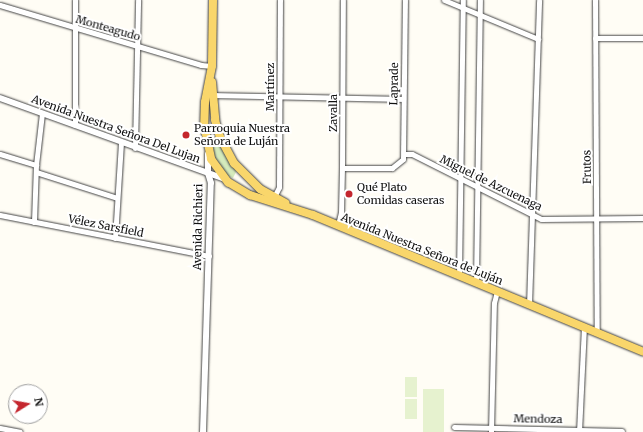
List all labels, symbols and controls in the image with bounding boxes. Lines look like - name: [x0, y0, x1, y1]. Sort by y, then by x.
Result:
- street label: Monteagudo: [74, 12, 142, 44]
- street label: Laprade: [387, 62, 401, 106]
- street label: Martínez: [263, 63, 277, 111]
- street label: Avenida Nuestra Señora Del Lujan: [30, 92, 202, 166]
- street label: Zavalla: [326, 94, 340, 132]
- place label: Parroquia Nuestra Señora de Luján: [194, 122, 290, 148]
- marker: Parroquia Nuestra Señora de Luján: [181, 130, 191, 140]
- street label: Frutos: [580, 150, 594, 184]
- street label: Miguel de Azcuenaga: [438, 152, 544, 214]
- place label: Qué Plato Comidas caseras: [357, 181, 444, 207]
- street label: Avenida Richieri: [191, 184, 205, 270]
- marker: Qué Plato Comidas caseras: [344, 189, 354, 199]
- street label: Avenida Nuestra Señora de Luján: [339, 210, 505, 288]
- street label: Vélez Sarsfield: [67, 212, 145, 240]
- north arrow: [8, 384, 48, 424]
- text: N: [31, 396, 46, 408]
- street label: Mendoza: [513, 412, 563, 426]

